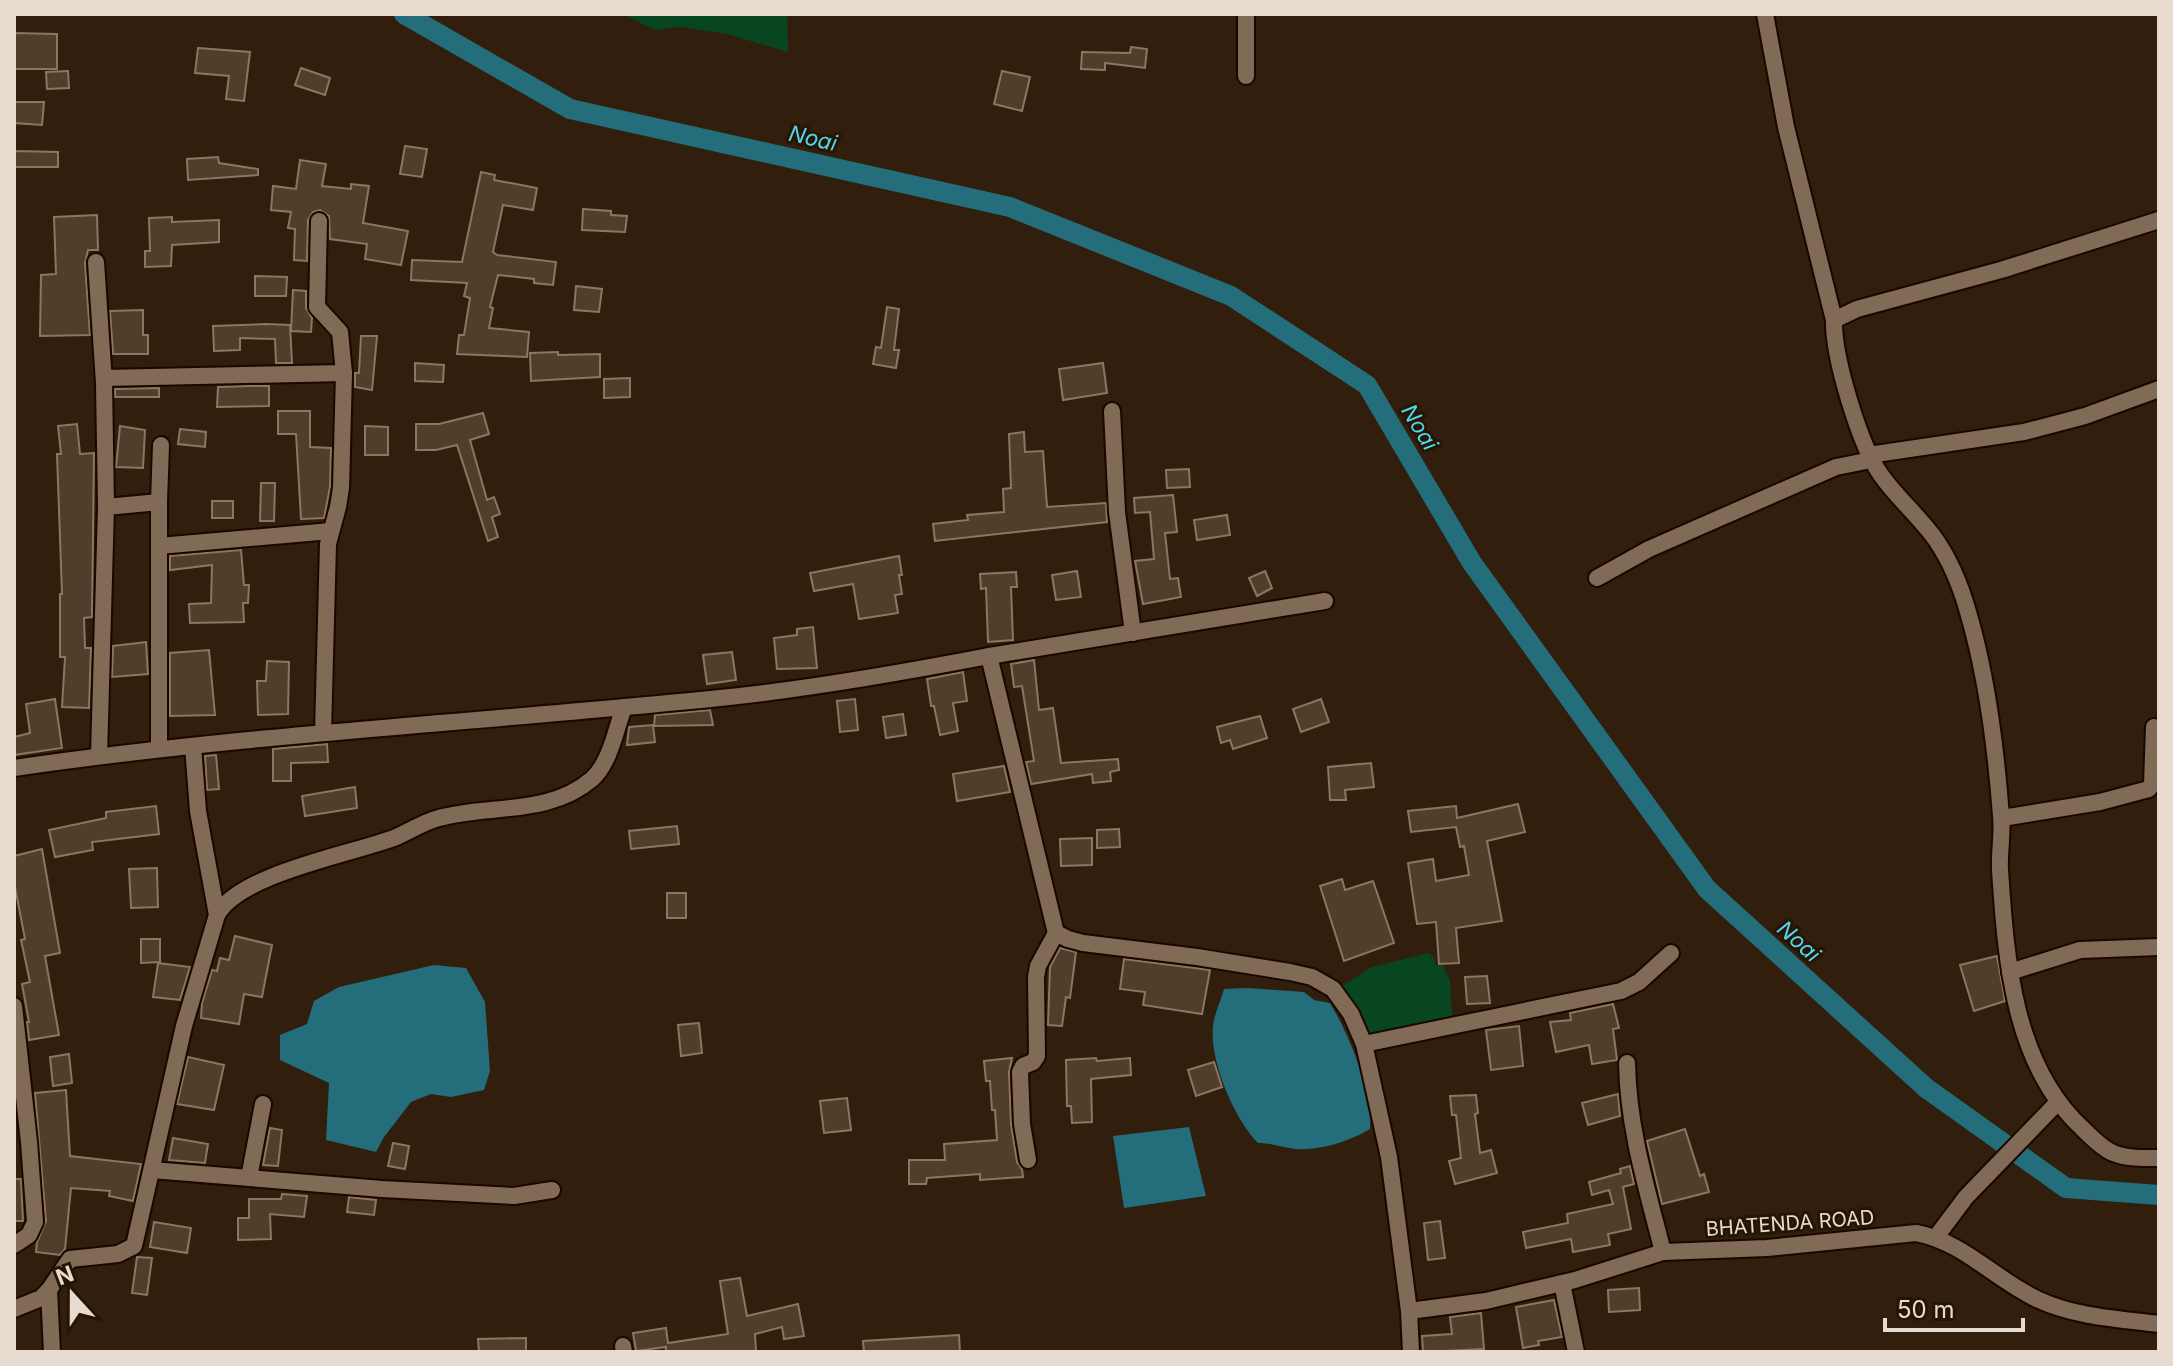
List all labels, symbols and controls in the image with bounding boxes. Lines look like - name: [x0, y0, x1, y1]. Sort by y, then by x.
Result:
- water label: Noai: [786, 120, 840, 156]
- water label: Noai: [1396, 399, 1444, 455]
- water label: Noai: [1772, 915, 1826, 967]
- street label: BHATENDA ROAD: [1705, 1205, 1875, 1241]
- north arrow: [32, 1254, 112, 1334]
- text: N: [52, 1260, 77, 1290]
- scale bar: [1885, 1282, 2023, 1332]
- text: 50 m: [1897, 1295, 1955, 1324]

